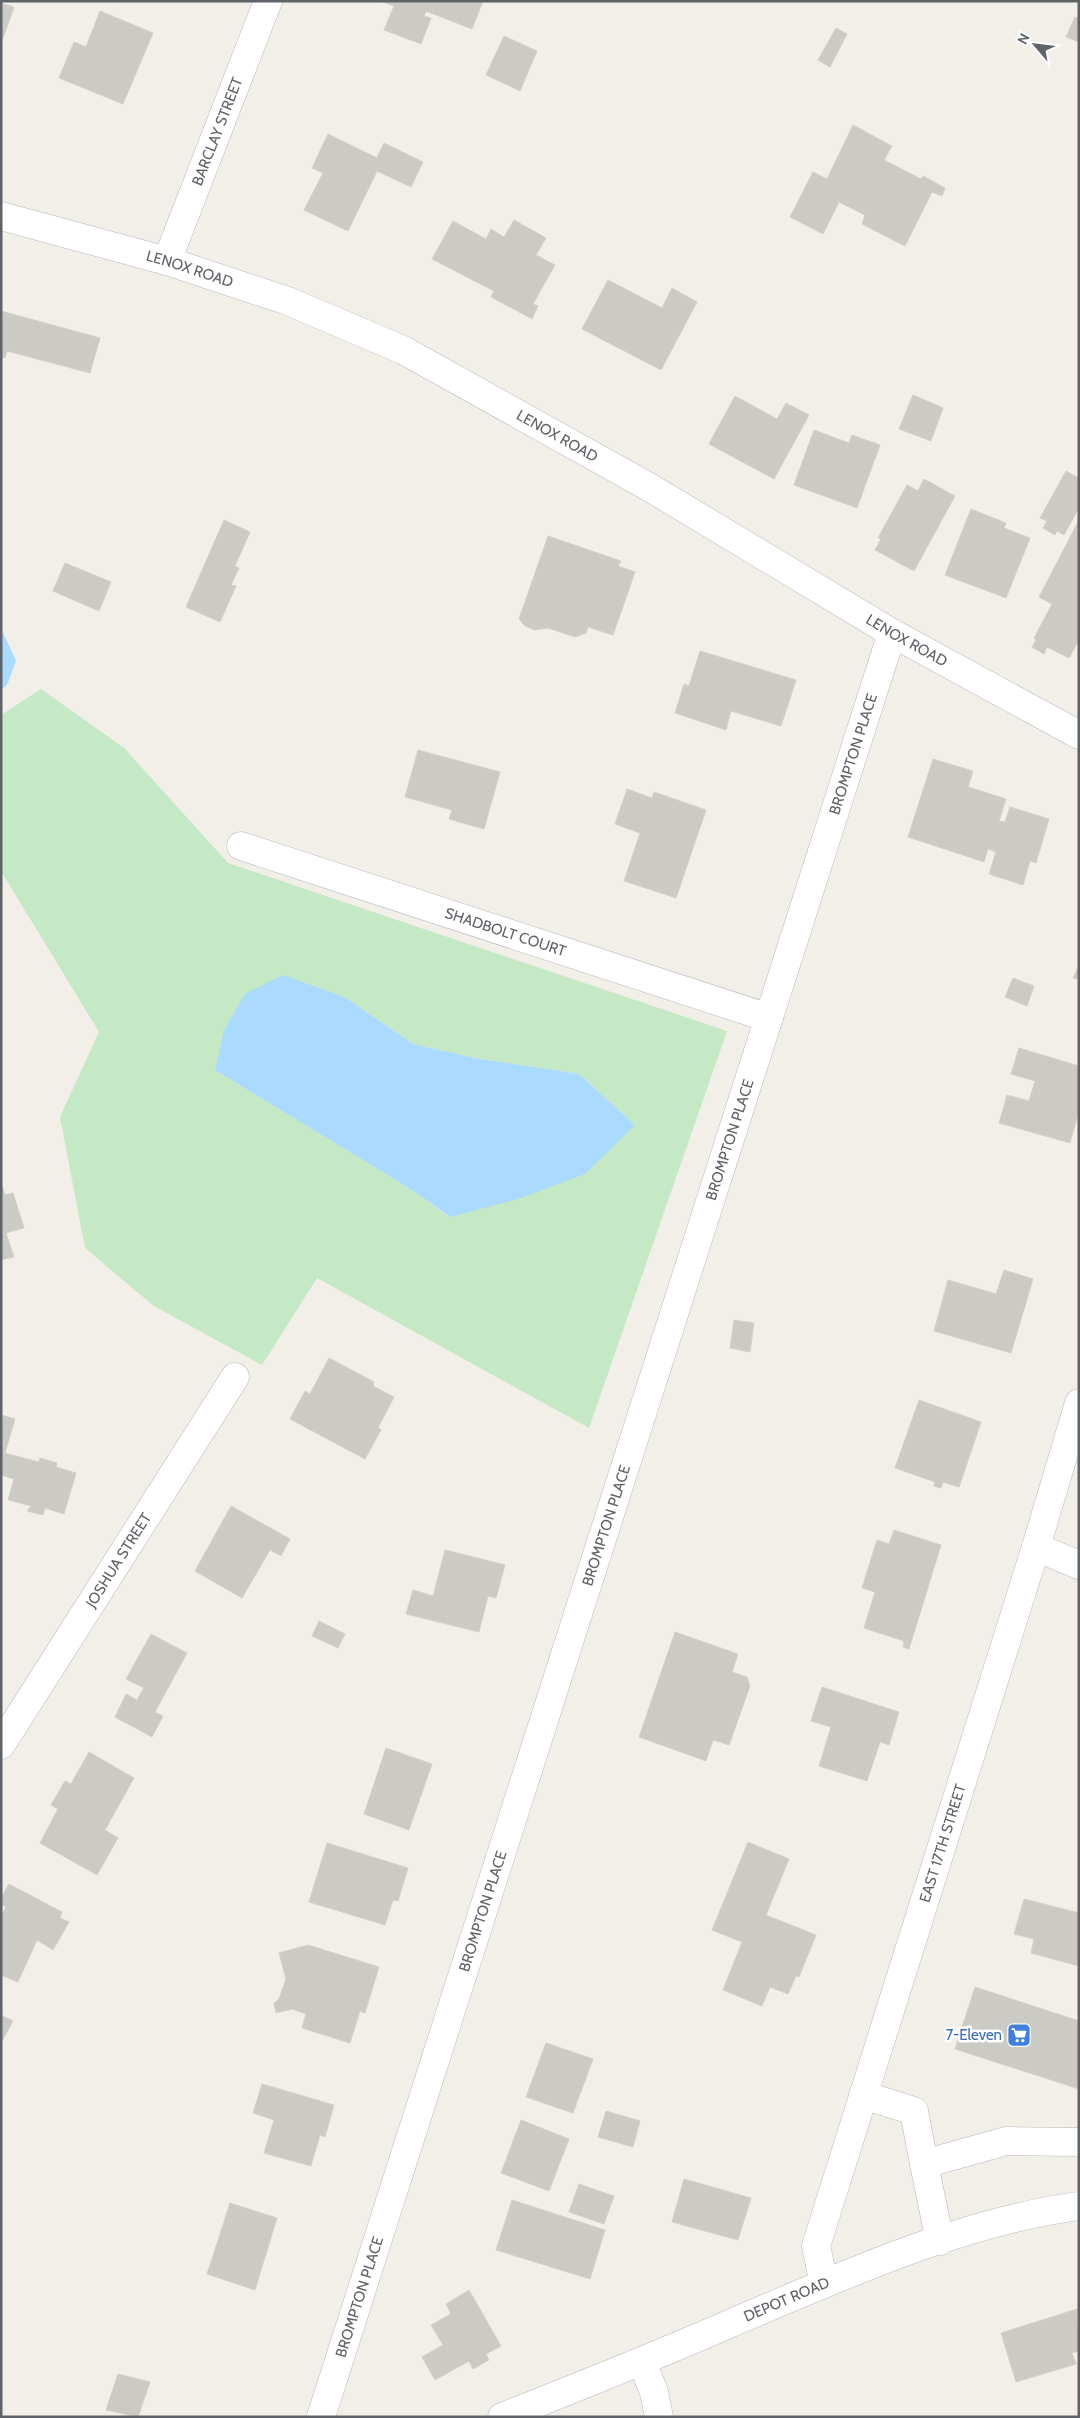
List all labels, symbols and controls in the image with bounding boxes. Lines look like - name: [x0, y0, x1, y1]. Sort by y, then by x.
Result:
- north arrow: [1010, 20, 1060, 70]
- text: N: [1013, 30, 1034, 47]
- street label: BARCLAY STREET: [188, 75, 246, 188]
- street label: LENOX ROAD: [144, 247, 236, 291]
- street label: LENOX ROAD: [513, 406, 601, 466]
- street label: LENOX ROAD: [863, 610, 951, 670]
- street label: BROMPTON PLACE: [825, 691, 881, 817]
- street label: SHADBOLT COURT: [443, 904, 568, 960]
- street label: BROMPTON PLACE: [702, 1077, 758, 1203]
- street label: BROMPTON PLACE: [579, 1463, 634, 1588]
- street label: JOSHUA STREET: [81, 1510, 155, 1612]
- street label: EAST 17TH STREET: [916, 1782, 970, 1905]
- street label: BROMPTON PLACE: [455, 1848, 511, 1974]
- supermarket icon: 7-Eleven: [1006, 2022, 1032, 2048]
- place label: 7-Eleven: [946, 2026, 1002, 2044]
- street label: BROMPTON PLACE: [332, 2234, 387, 2360]
- street label: DEPOT ROAD: [741, 2273, 832, 2326]

